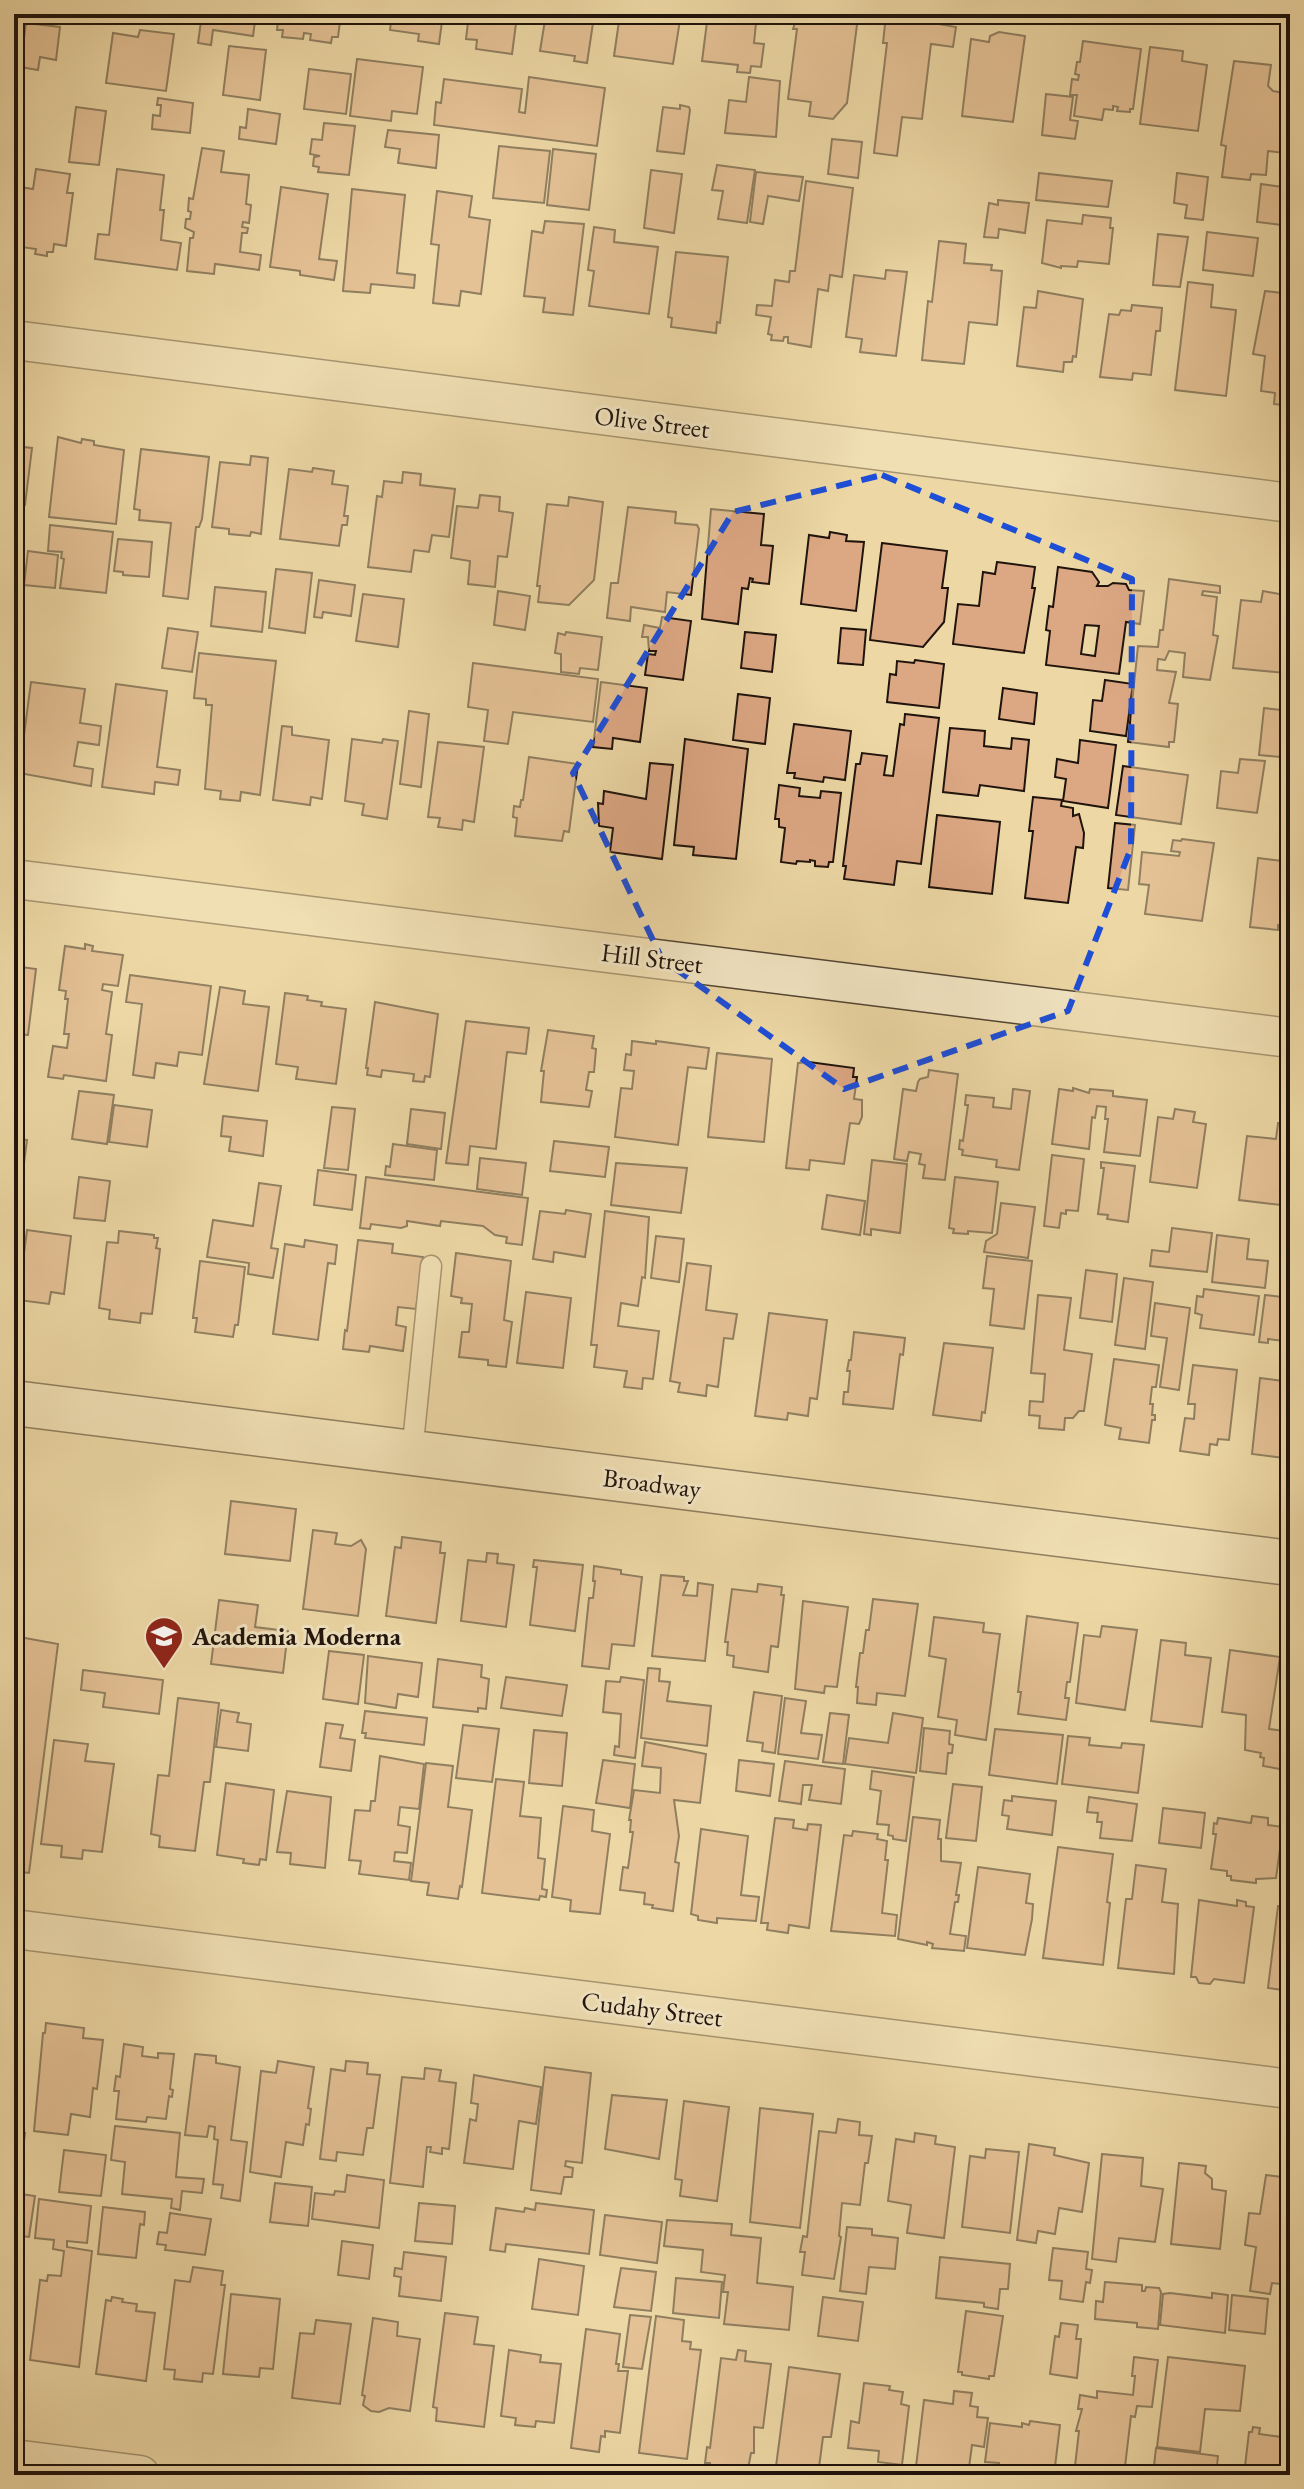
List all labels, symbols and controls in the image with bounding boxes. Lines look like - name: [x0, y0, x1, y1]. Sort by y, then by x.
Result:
- street label: Olive Street: [593, 398, 711, 446]
- street label: Hill Street: [599, 935, 705, 981]
- street label: Broadway: [601, 1460, 704, 1506]
- school or university icon: Academia Moderna: [143, 1615, 185, 1670]
- place label: Academia Moderna: [191, 1619, 402, 1653]
- street label: Cudahy Street: [580, 1983, 724, 2035]

